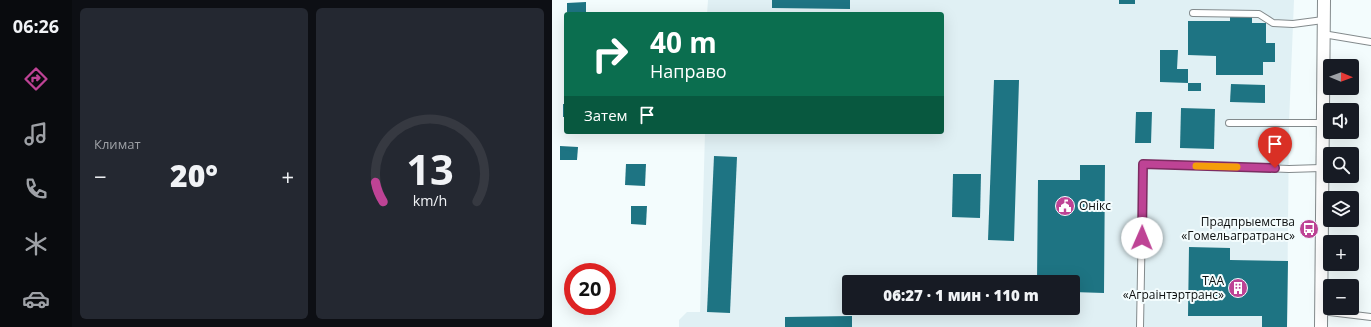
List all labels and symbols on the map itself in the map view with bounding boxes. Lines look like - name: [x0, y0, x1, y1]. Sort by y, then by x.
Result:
- north arrow: [1323, 59, 1359, 95]
- pin: [1258, 127, 1292, 168]
- public building icon: Онікс: [1054, 195, 1076, 217]
- place label: Онікс: [1079, 197, 1111, 214]
- place label: Прадпрыемства «Гомельагратранс»: [1181, 213, 1295, 244]
- position arrow: [1121, 217, 1163, 259]
- bus stop icon: Прадпрыемства «Гомельагратранс»: [1298, 218, 1320, 240]
- speed limit sign: 20: [564, 263, 616, 315]
- place label: ТАА «Аграінтэртранс»: [1123, 272, 1224, 303]
- building icon: ТАА «Аграінтэртранс»: [1227, 277, 1249, 299]

